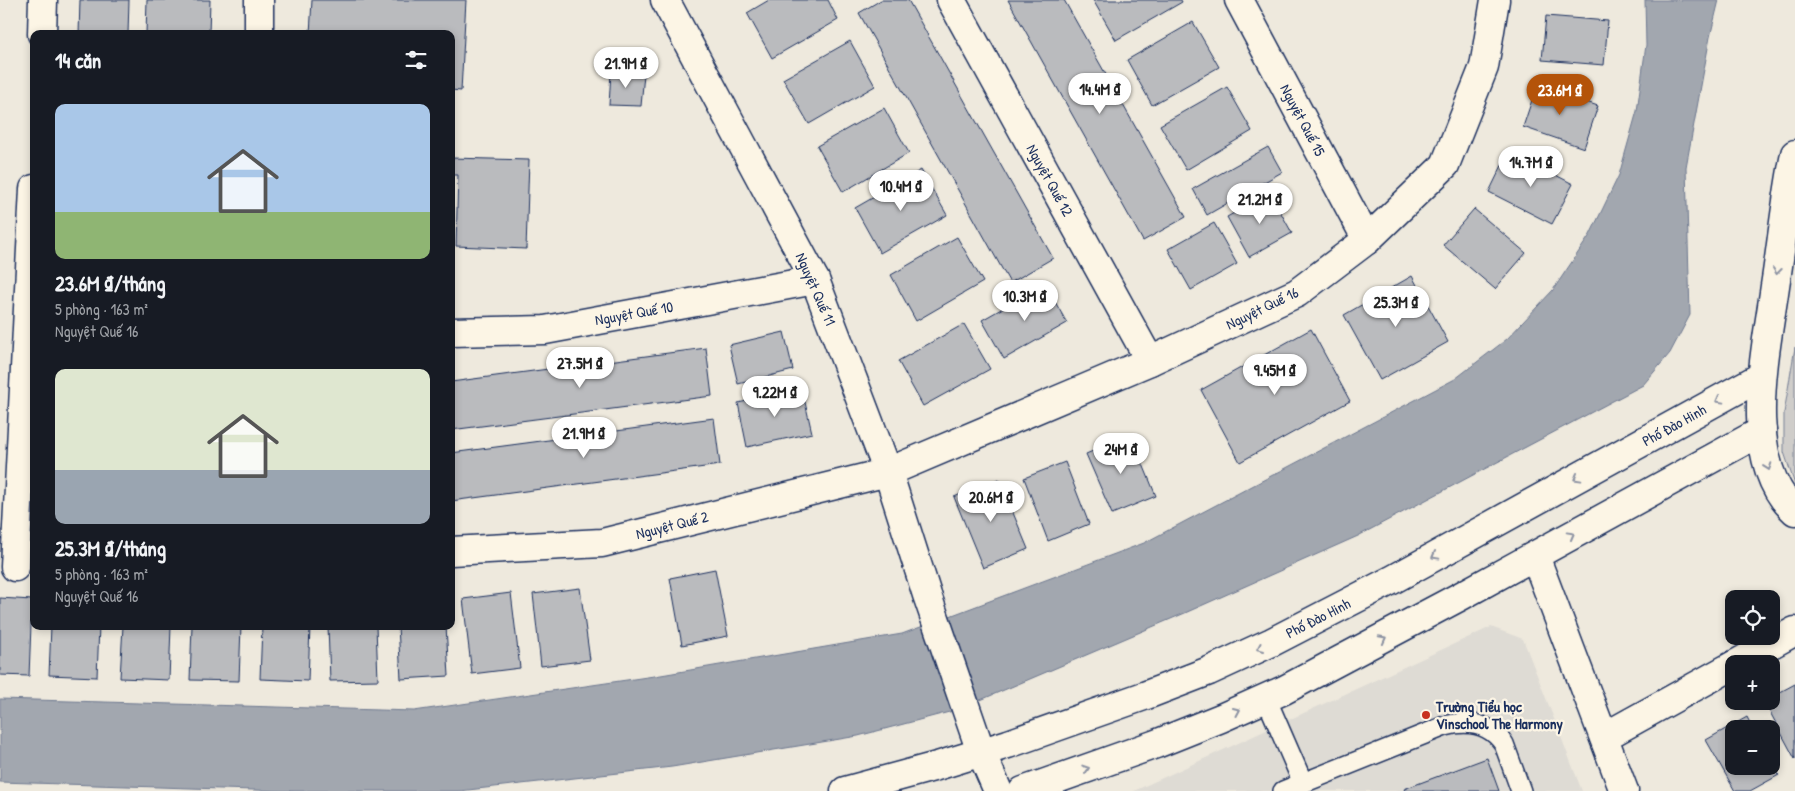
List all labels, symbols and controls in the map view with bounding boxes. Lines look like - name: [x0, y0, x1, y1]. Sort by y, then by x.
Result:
- text: 14 căn: [55, 46, 101, 75]
- icon: filters: [402, 46, 430, 74]
- pin: 21.9M ₫: [580, 46, 672, 89]
- text: 21.9M ₫: [605, 52, 647, 74]
- pin: 14.4M ₫: [1054, 72, 1146, 115]
- pin: 23.6M ₫: [1514, 74, 1606, 116]
- text: 14.4M ₫: [1079, 78, 1121, 100]
- text: 23.6M ₫: [1538, 79, 1582, 101]
- street label: Nguyệt Quế 15: [1275, 80, 1331, 160]
- icon: home: [198, 136, 288, 226]
- street label: Nguyệt Quế 12: [1022, 140, 1078, 220]
- pin: 14.7M ₫: [1485, 146, 1577, 188]
- text: 14.7M ₫: [1509, 151, 1553, 173]
- pin: 10.4M ₫: [855, 170, 947, 212]
- text: 10.4M ₫: [880, 175, 922, 197]
- pin: 21.2M ₫: [1214, 182, 1306, 225]
- text: 21.2M ₫: [1238, 188, 1282, 210]
- street label: Nguyệt Quế 11: [791, 249, 841, 329]
- one-way arrow: [1772, 268, 1783, 276]
- text: 23.6M ₫/tháng: [55, 269, 166, 298]
- pin: 10.3M ₫: [979, 280, 1071, 322]
- street label: Nguyệt Quế 16: [1222, 281, 1302, 335]
- text: 10.3M ₫: [1003, 285, 1047, 307]
- pin: 25.3M ₫: [1350, 286, 1442, 328]
- text: 25.3M ₫: [1373, 291, 1419, 313]
- street label: Nguyệt Quế 10: [593, 296, 675, 330]
- text: 5 phòng · 163 m²: [55, 298, 148, 320]
- text: Nguyệt Quế 16: [55, 320, 138, 342]
- pin: 27.5M ₫: [534, 346, 626, 389]
- text: 27.5M ₫: [557, 352, 603, 374]
- pin: 9.45M ₫: [1229, 354, 1321, 396]
- text: 9.45M ₫: [1254, 359, 1296, 381]
- pin: 9.22M ₫: [729, 376, 821, 418]
- text: 9.22M ₫: [753, 381, 797, 403]
- one-way arrow: [1716, 393, 1725, 403]
- street label: Phố Đào Hinh: [1638, 399, 1710, 451]
- icon: home: [198, 401, 288, 491]
- pin: 21.9M ₫: [538, 416, 630, 459]
- text: 21.9M ₫: [563, 422, 605, 444]
- pin: 24M ₫: [1086, 432, 1156, 475]
- text: 24M ₫: [1104, 438, 1138, 460]
- one-way arrow: [1762, 462, 1772, 471]
- one-way arrow: [1573, 472, 1582, 482]
- pin: 20.6M ₫: [945, 480, 1037, 523]
- text: 20.6M ₫: [969, 486, 1013, 508]
- street label: Nguyệt Quế 2: [634, 506, 710, 544]
- one-way arrow: [1566, 532, 1575, 542]
- text: 25.3M ₫/tháng: [55, 534, 166, 563]
- one-way arrow: [1431, 550, 1440, 560]
- text: 5 phòng · 163 m²: [55, 563, 148, 585]
- text: Nguyệt Quế 16: [55, 585, 138, 607]
- map controls: [1725, 590, 1780, 775]
- button: locate: [1725, 590, 1780, 645]
- street label: Phố Đào Hinh: [1282, 593, 1354, 643]
- one-way arrow: [1377, 635, 1386, 645]
- one-way arrow: [1256, 641, 1265, 652]
- button: +: [1725, 655, 1780, 710]
- place label: Trường Tiểu học Vinschool The Harmony: [1435, 696, 1563, 735]
- one-way arrow: [1232, 707, 1241, 718]
- marker: Trường Tiểu học Vinschool The Harmony: [1420, 709, 1432, 721]
- button: −: [1725, 720, 1780, 775]
- one-way arrow: [1081, 765, 1089, 775]

